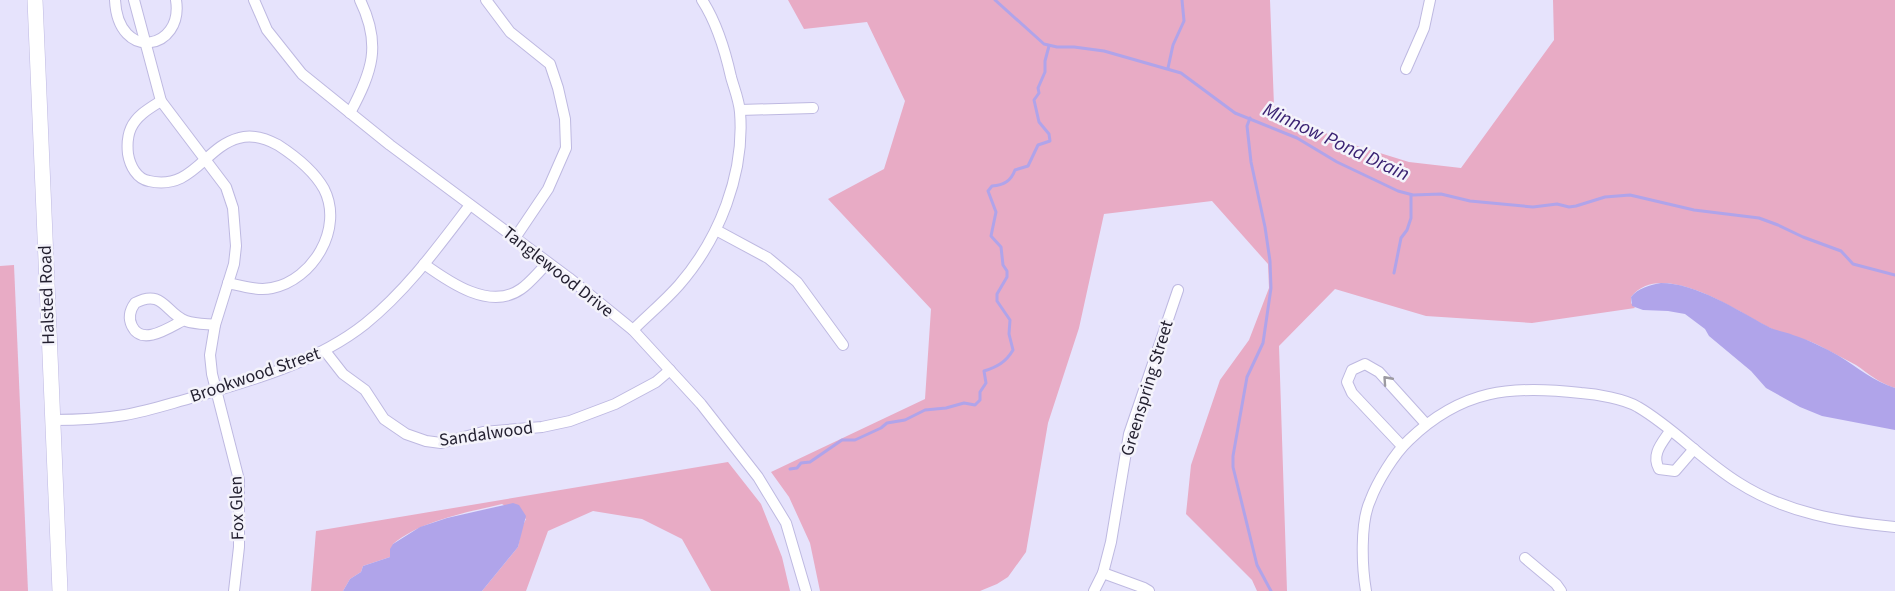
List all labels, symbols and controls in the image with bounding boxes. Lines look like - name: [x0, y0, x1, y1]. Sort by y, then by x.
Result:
- water label: Minnow Pond Drain: [1258, 96, 1414, 188]
- street label: Tanglewood Drive: [497, 221, 619, 323]
- street label: Halsted Road: [33, 245, 61, 345]
- street label: Greenspring Street: [1114, 317, 1180, 459]
- street label: Brookwood Street: [187, 341, 323, 409]
- one-way arrow: [1383, 377, 1394, 388]
- street label: Sandalwood: [437, 415, 535, 453]
- street label: Fox Glen: [223, 475, 251, 541]

